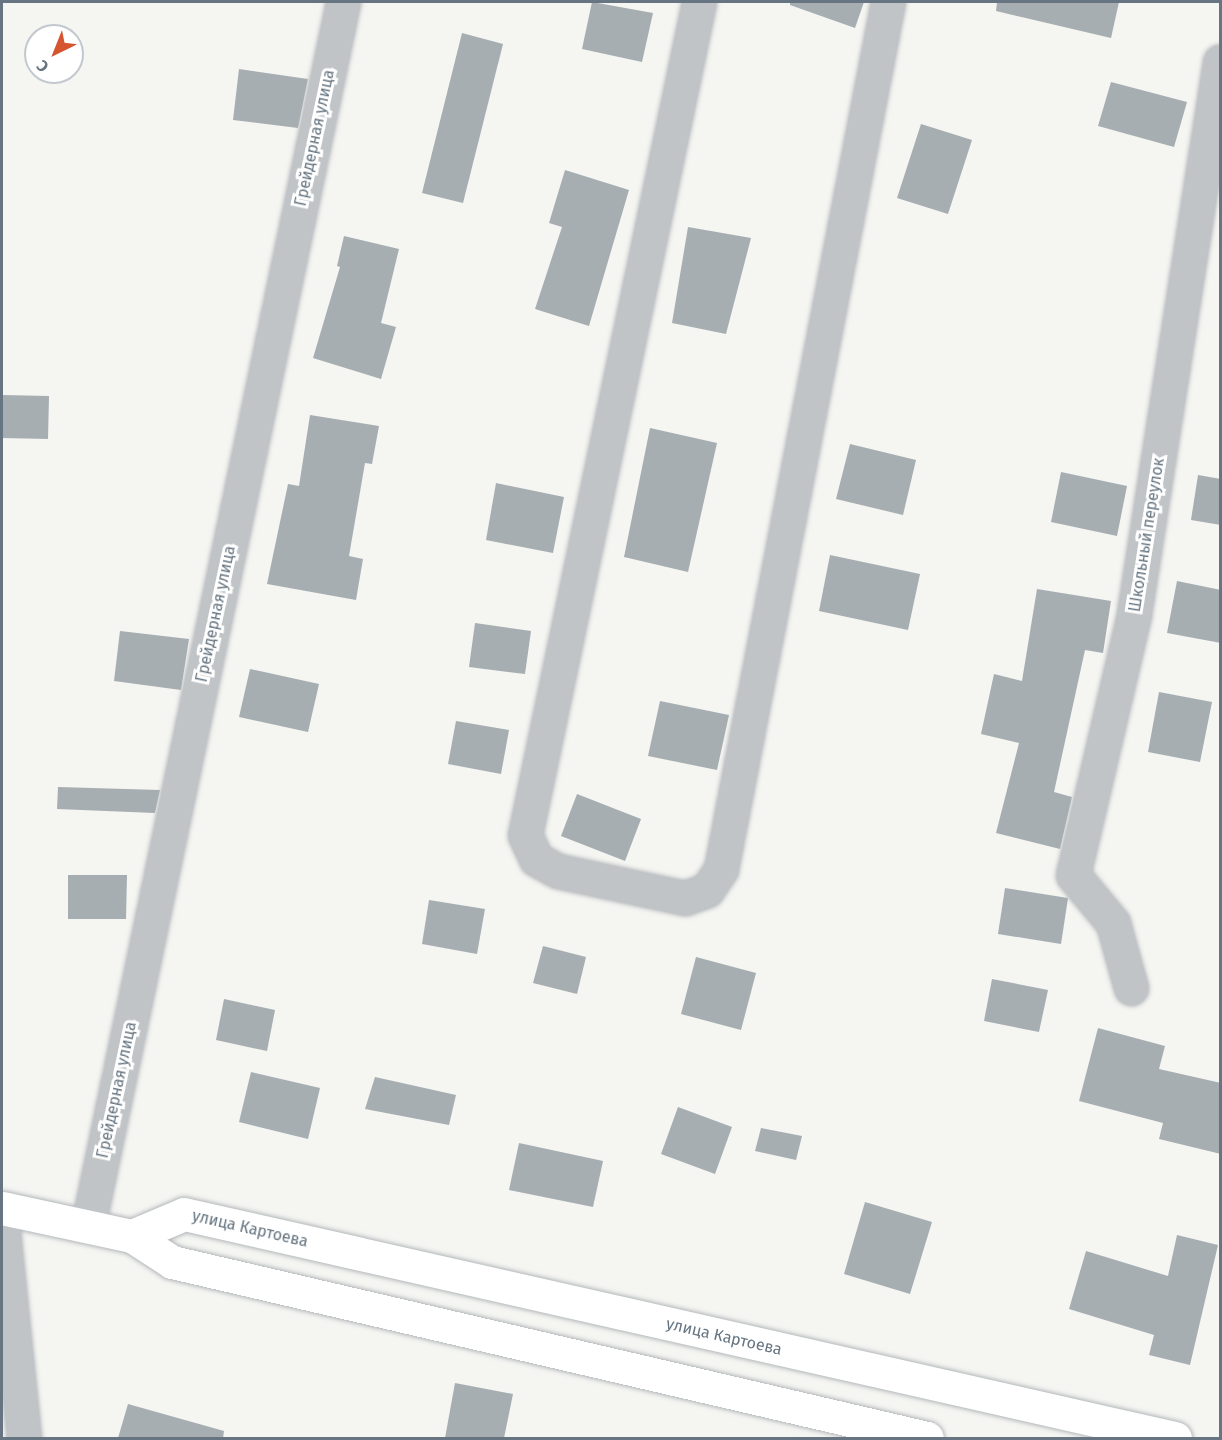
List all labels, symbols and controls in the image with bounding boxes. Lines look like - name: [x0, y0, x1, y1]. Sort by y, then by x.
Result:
- north arrow: [24, 24, 84, 84]
- text: С: [33, 56, 53, 76]
- street label: Грейдерная улица: [291, 68, 339, 208]
- street label: Школьный переулок: [1125, 457, 1169, 613]
- street label: Грейдерная улица: [192, 544, 240, 684]
- street label: Грейдерная улица: [93, 1020, 141, 1160]
- street label: улица Картоева: [190, 1206, 310, 1252]
- street label: улица Картоева: [664, 1314, 784, 1360]

